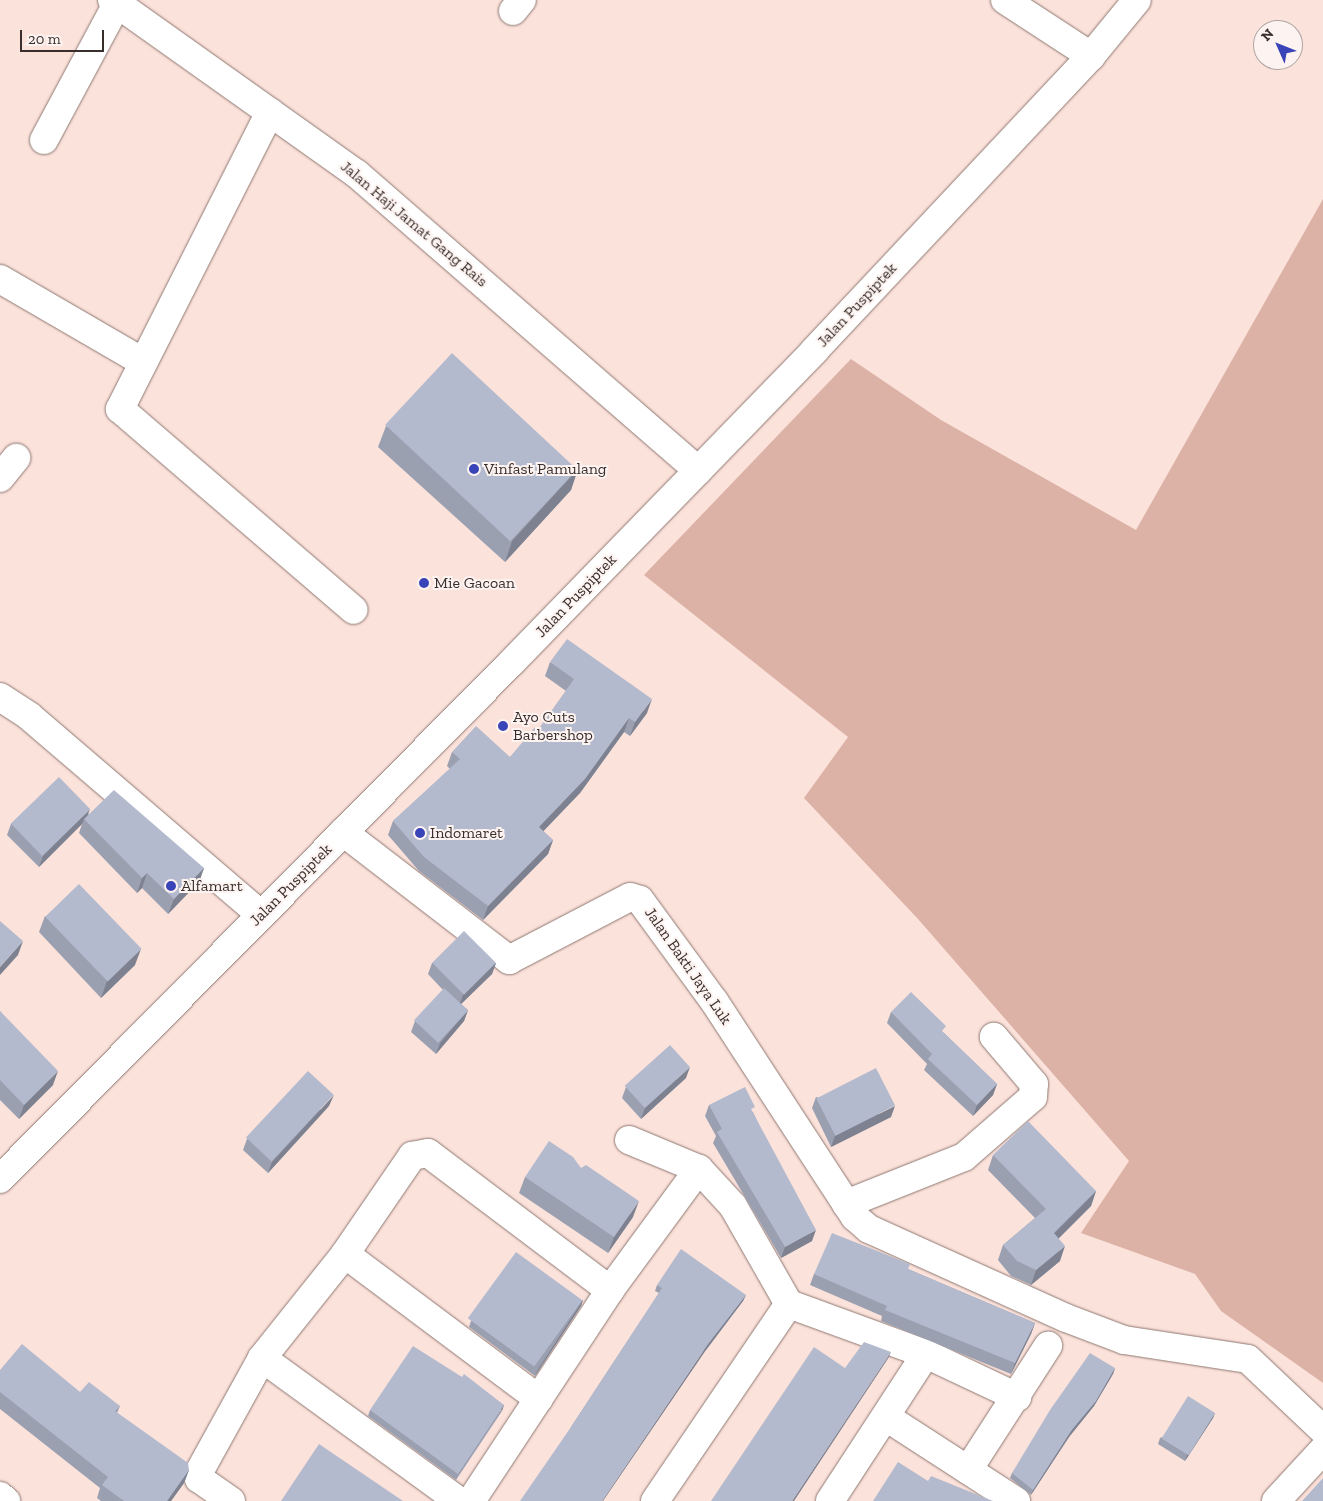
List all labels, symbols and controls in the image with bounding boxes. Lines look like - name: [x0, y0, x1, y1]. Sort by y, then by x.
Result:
- scale bar: [22, 20, 106, 52]
- north arrow: [1253, 20, 1303, 70]
- text: N: [1258, 25, 1277, 45]
- text: 20 m: [28, 30, 61, 48]
- street label: Jalan Haji Jamat Gang Rais: [336, 157, 492, 291]
- street label: Jalan Puspiptek: [813, 259, 901, 351]
- place label: Vinfast Pamulang: [484, 459, 607, 479]
- marker: Vinfast Pamulang: [468, 463, 480, 475]
- street label: Jalan Puspiptek: [531, 550, 621, 642]
- place label: Mie Gacoan: [434, 573, 515, 593]
- marker: Mie Gacoan: [418, 577, 430, 589]
- place label: Ayo Cuts Barbershop: [513, 707, 593, 745]
- marker: Ayo Cuts Barbershop: [497, 720, 509, 732]
- place label: Indomaret: [430, 823, 503, 843]
- marker: Indomaret: [414, 827, 426, 839]
- street label: Jalan Puspiptek: [246, 840, 336, 930]
- place label: Alfamart: [181, 876, 243, 896]
- marker: Alfamart: [165, 880, 177, 892]
- street label: Jalan Bakti Jaya Luk: [640, 904, 736, 1028]

